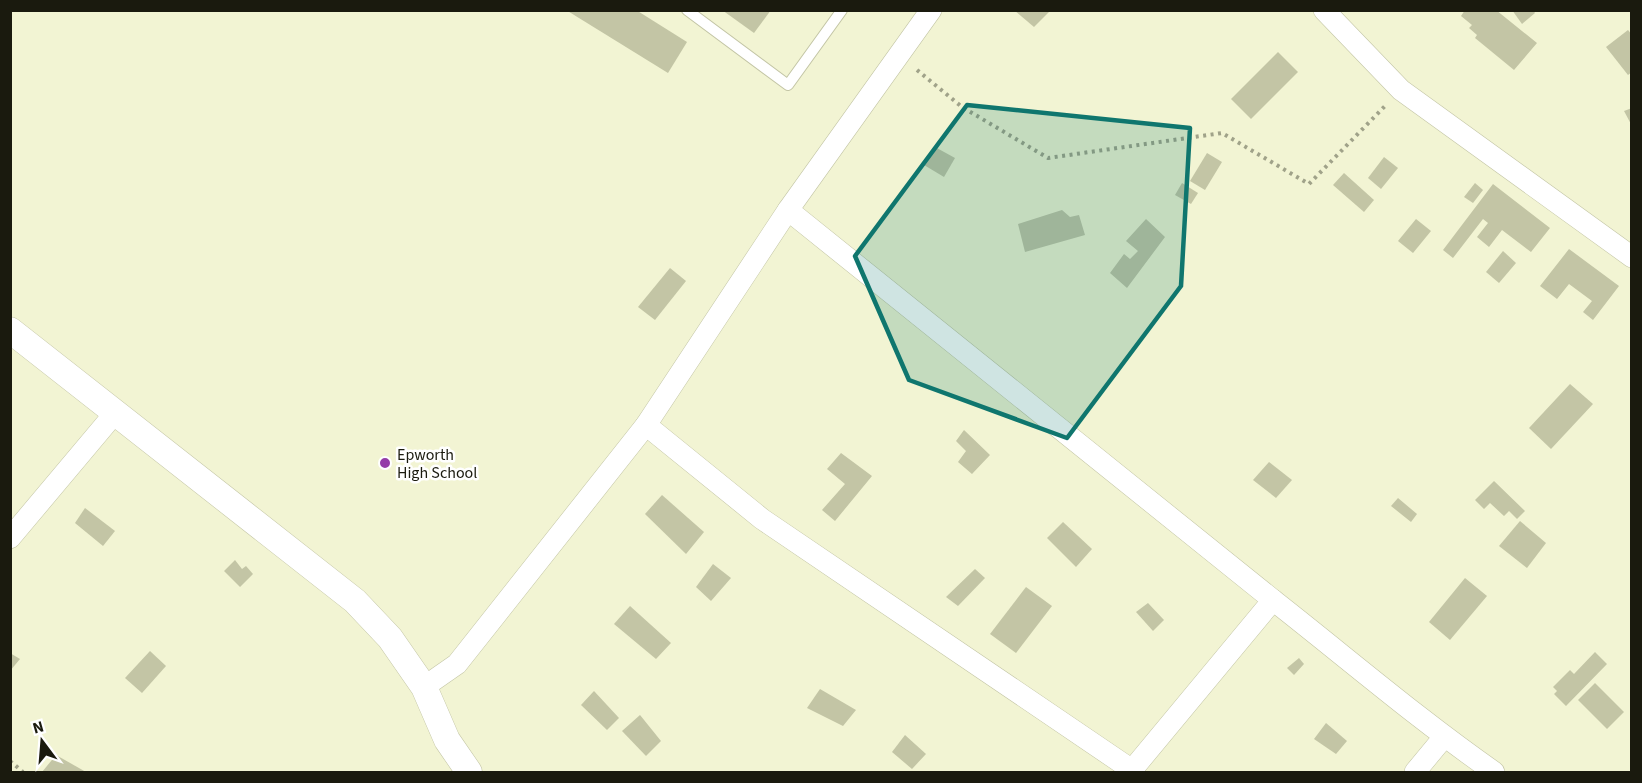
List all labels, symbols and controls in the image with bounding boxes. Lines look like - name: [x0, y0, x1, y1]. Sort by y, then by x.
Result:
- place label: Epworth High School: [397, 444, 477, 484]
- marker: Epworth High School: [378, 456, 392, 470]
- north arrow: [12, 711, 72, 771]
- text: N: [30, 716, 46, 740]

